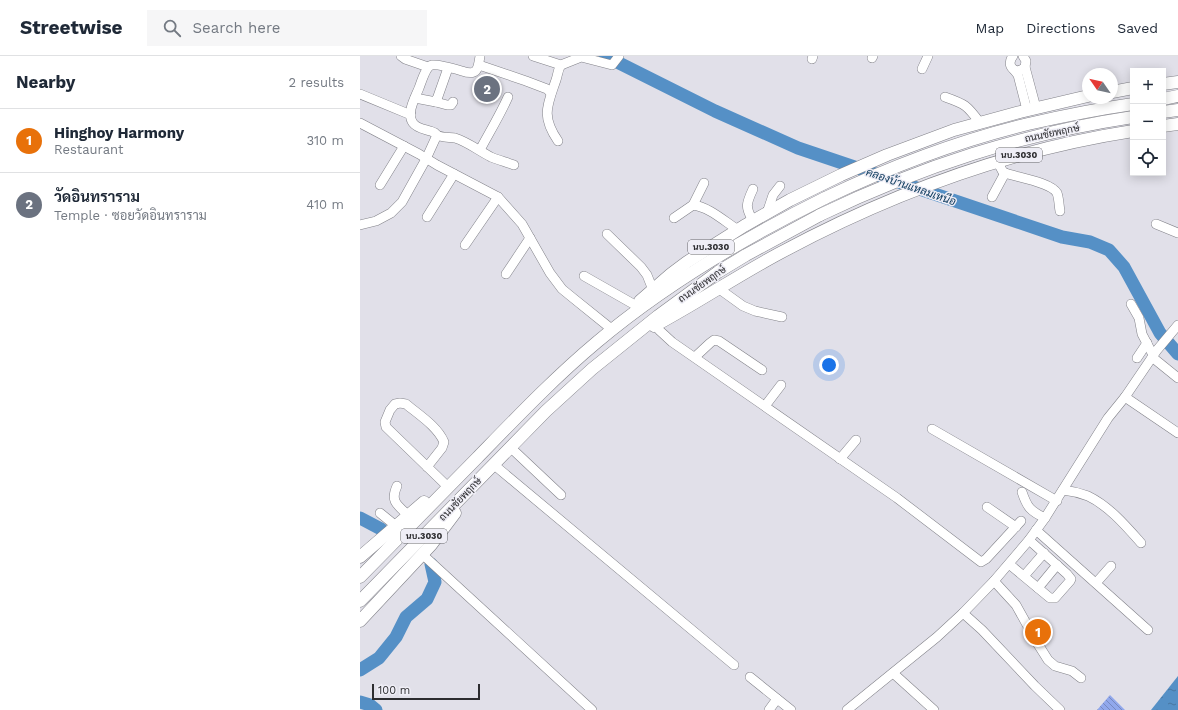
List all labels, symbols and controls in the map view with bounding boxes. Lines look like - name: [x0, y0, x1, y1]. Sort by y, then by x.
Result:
- search box: [147, 10, 427, 46]
- text: Streetwise: [20, 16, 123, 39]
- icon: search: [161, 17, 183, 39]
- text: Search here: [193, 19, 280, 37]
- text: Map: [976, 20, 1004, 36]
- text: Directions: [1026, 20, 1095, 36]
- text: Saved: [1117, 20, 1158, 36]
- north arrow: [1082, 68, 1118, 104]
- map controls: [1130, 68, 1166, 176]
- button: +: [1130, 68, 1166, 104]
- text: Nearby: [16, 72, 75, 92]
- pin: 2: [474, 74, 500, 104]
- text: 2 results: [289, 75, 344, 90]
- button: −: [1130, 104, 1166, 140]
- street label: ถนนชัยพฤกษ์: [1023, 120, 1081, 145]
- text: Hinghoy Harmony: [54, 124, 184, 142]
- text: 1: [26, 133, 32, 148]
- text: 310 m: [306, 133, 344, 148]
- button: locate: [1130, 140, 1166, 176]
- text: Restaurant: [54, 142, 124, 157]
- road number: นบ.3030: [996, 148, 1042, 162]
- water label: คลองบ้านแหลมเหนือ: [864, 164, 958, 208]
- text: วัดอินทราราม: [54, 188, 140, 206]
- text: 2: [25, 197, 33, 212]
- text: 410 m: [306, 197, 344, 212]
- text: Temple · ซอยวัดอินทราราม: [54, 208, 207, 223]
- road number: นบ.3030: [688, 240, 734, 254]
- street label: ถนนชัยพฤกษ์: [675, 262, 729, 305]
- your location: [819, 355, 839, 375]
- street label: ถนนชัยพฤกษ์: [435, 474, 484, 524]
- road number: นบ.3030: [401, 529, 447, 543]
- pin: 1: [1025, 617, 1051, 647]
- scale bar: [372, 682, 480, 701]
- text: 100 m: [378, 684, 410, 697]

